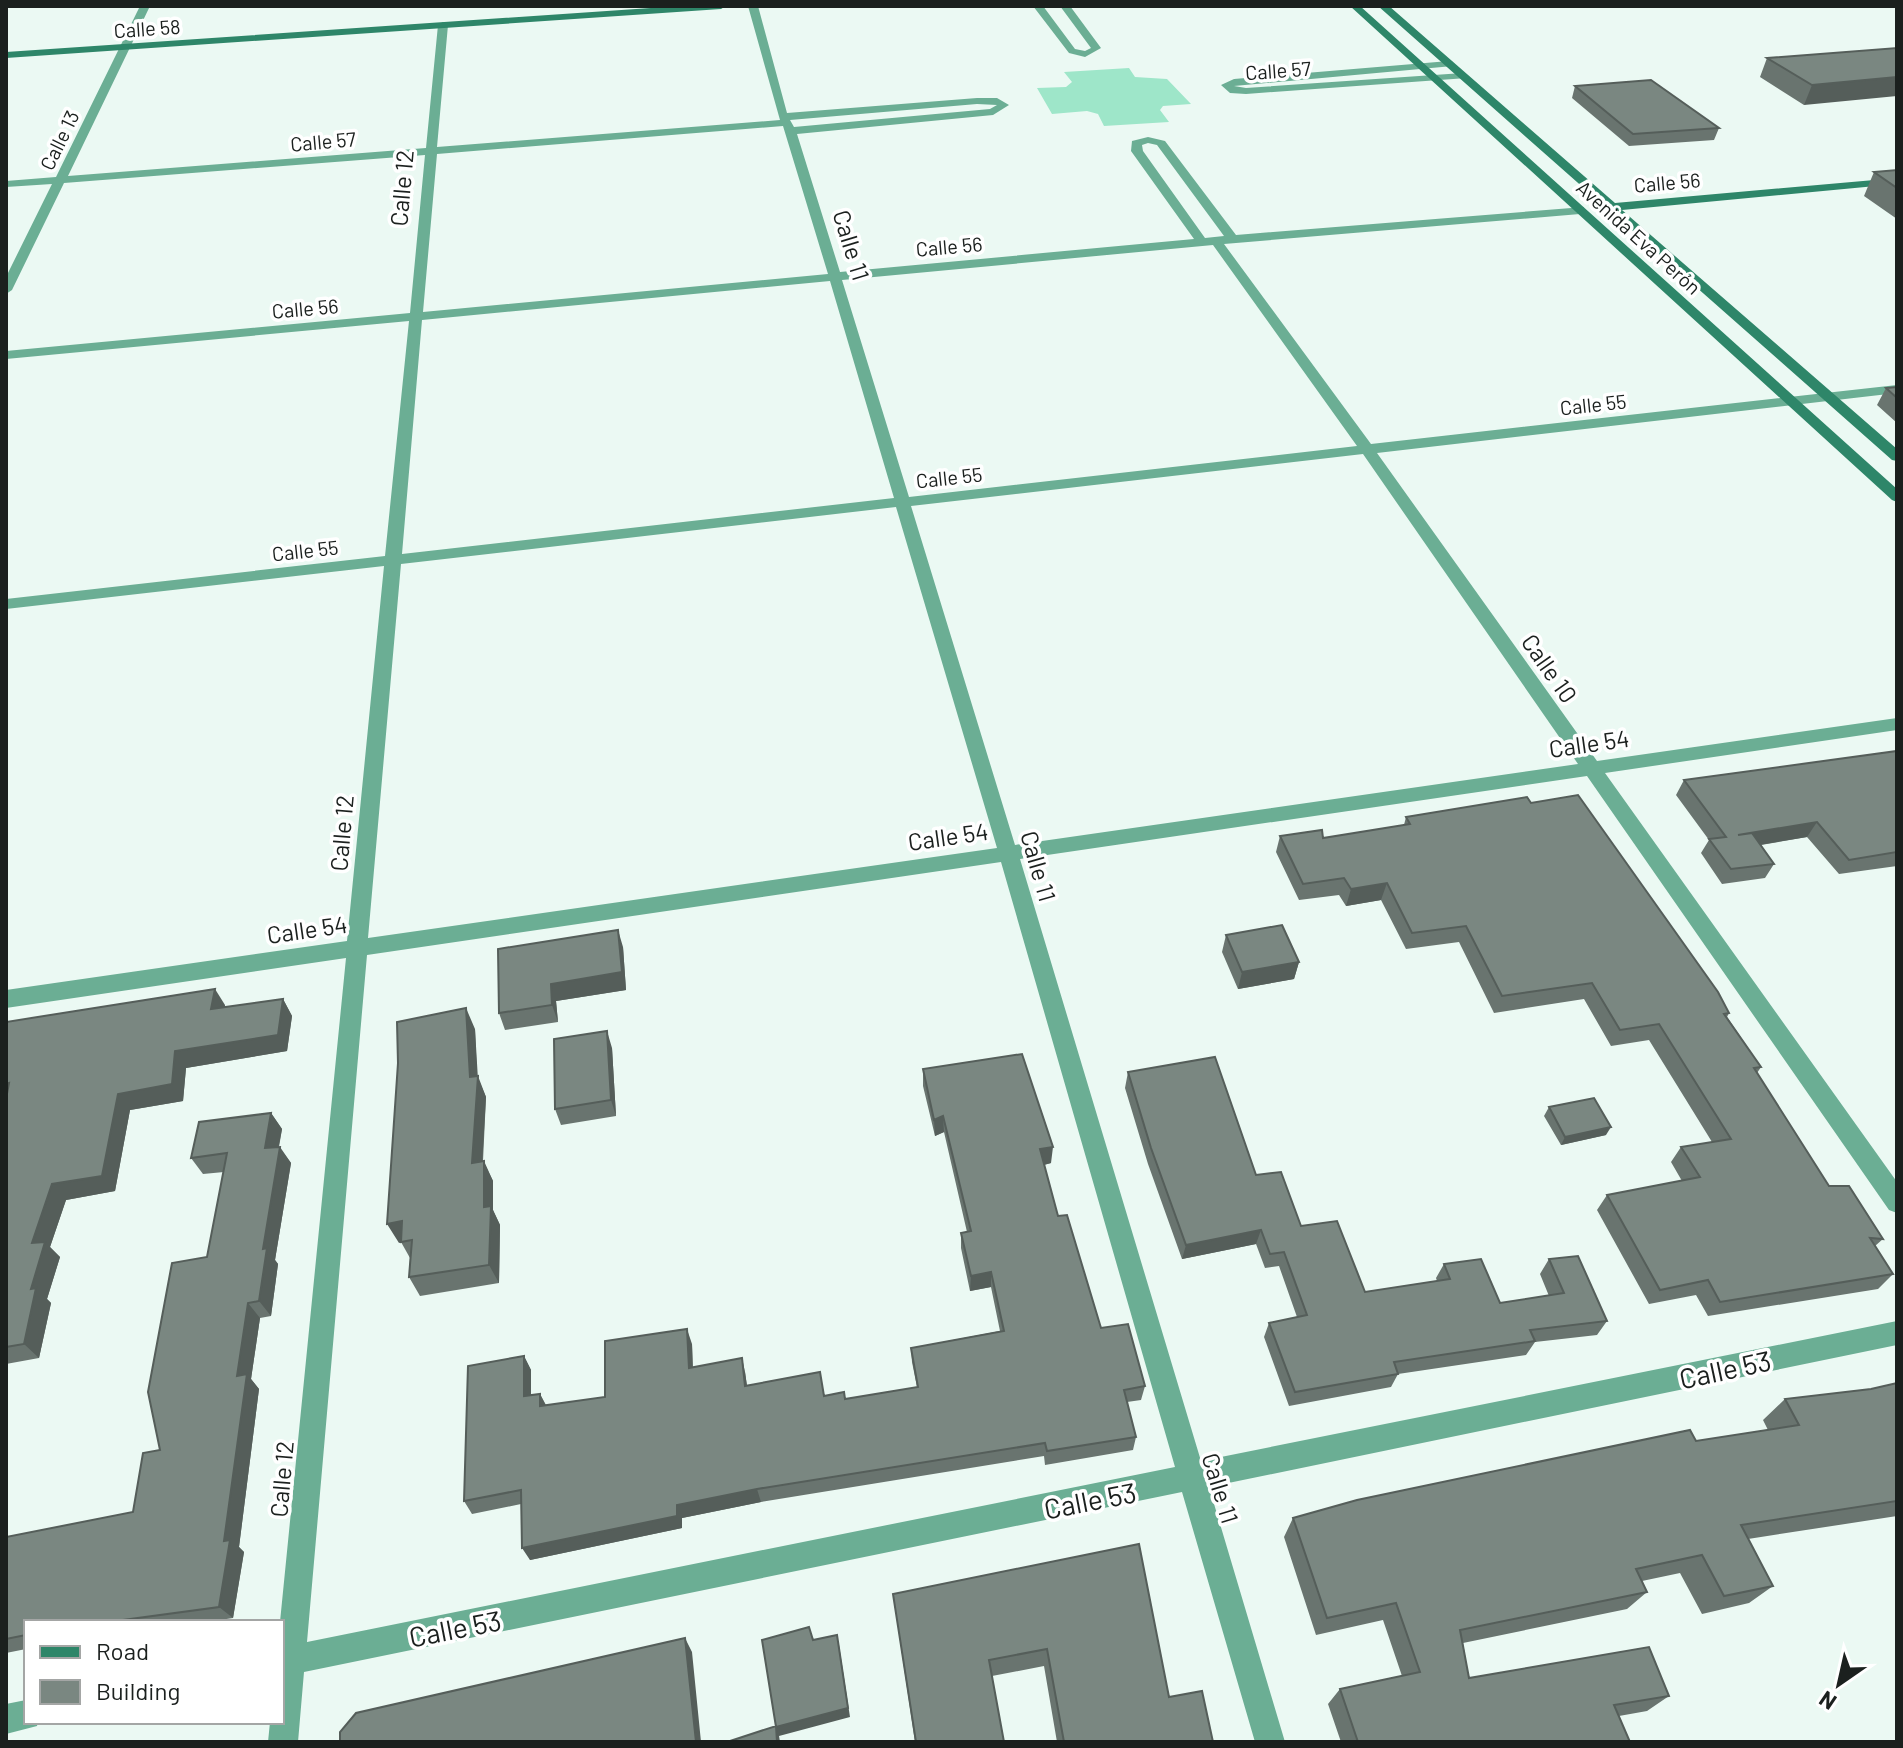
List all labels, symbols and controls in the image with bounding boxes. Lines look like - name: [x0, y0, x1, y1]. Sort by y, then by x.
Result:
- street label: Calle 58: [113, 14, 181, 42]
- street label: Calle 57: [1244, 56, 1312, 84]
- street label: Calle 13: [34, 106, 84, 174]
- street label: Calle 57: [289, 126, 357, 156]
- street label: Calle 12: [383, 149, 419, 227]
- street label: Calle 56: [1633, 167, 1701, 197]
- street label: Avenida Eva Perón: [1572, 175, 1706, 299]
- street label: Calle 11: [828, 206, 876, 284]
- street label: Calle 56: [915, 231, 983, 261]
- street label: Calle 56: [271, 293, 339, 323]
- street label: Calle 55: [1559, 389, 1627, 419]
- street label: Calle 55: [915, 462, 983, 492]
- street label: Calle 55: [271, 535, 339, 565]
- street label: Calle 10: [1516, 628, 1584, 708]
- street label: Calle 54: [1547, 723, 1631, 763]
- street label: Calle 12: [323, 794, 359, 872]
- street label: Calle 54: [906, 816, 990, 856]
- street label: Calle 11: [1015, 827, 1063, 905]
- street label: Calle 54: [265, 909, 349, 949]
- street label: Calle 53: [1676, 1343, 1774, 1395]
- street label: Calle 12: [263, 1440, 299, 1518]
- street label: Calle 11: [1197, 1449, 1245, 1527]
- street label: Calle 53: [1041, 1474, 1139, 1526]
- street label: Calle 53: [406, 1602, 504, 1654]
- legend: [24, 1620, 284, 1724]
- text: Road: [96, 1636, 149, 1665]
- north arrow: [1799, 1644, 1879, 1724]
- text: Building: [96, 1676, 180, 1705]
- text: N: [1814, 1687, 1841, 1716]

